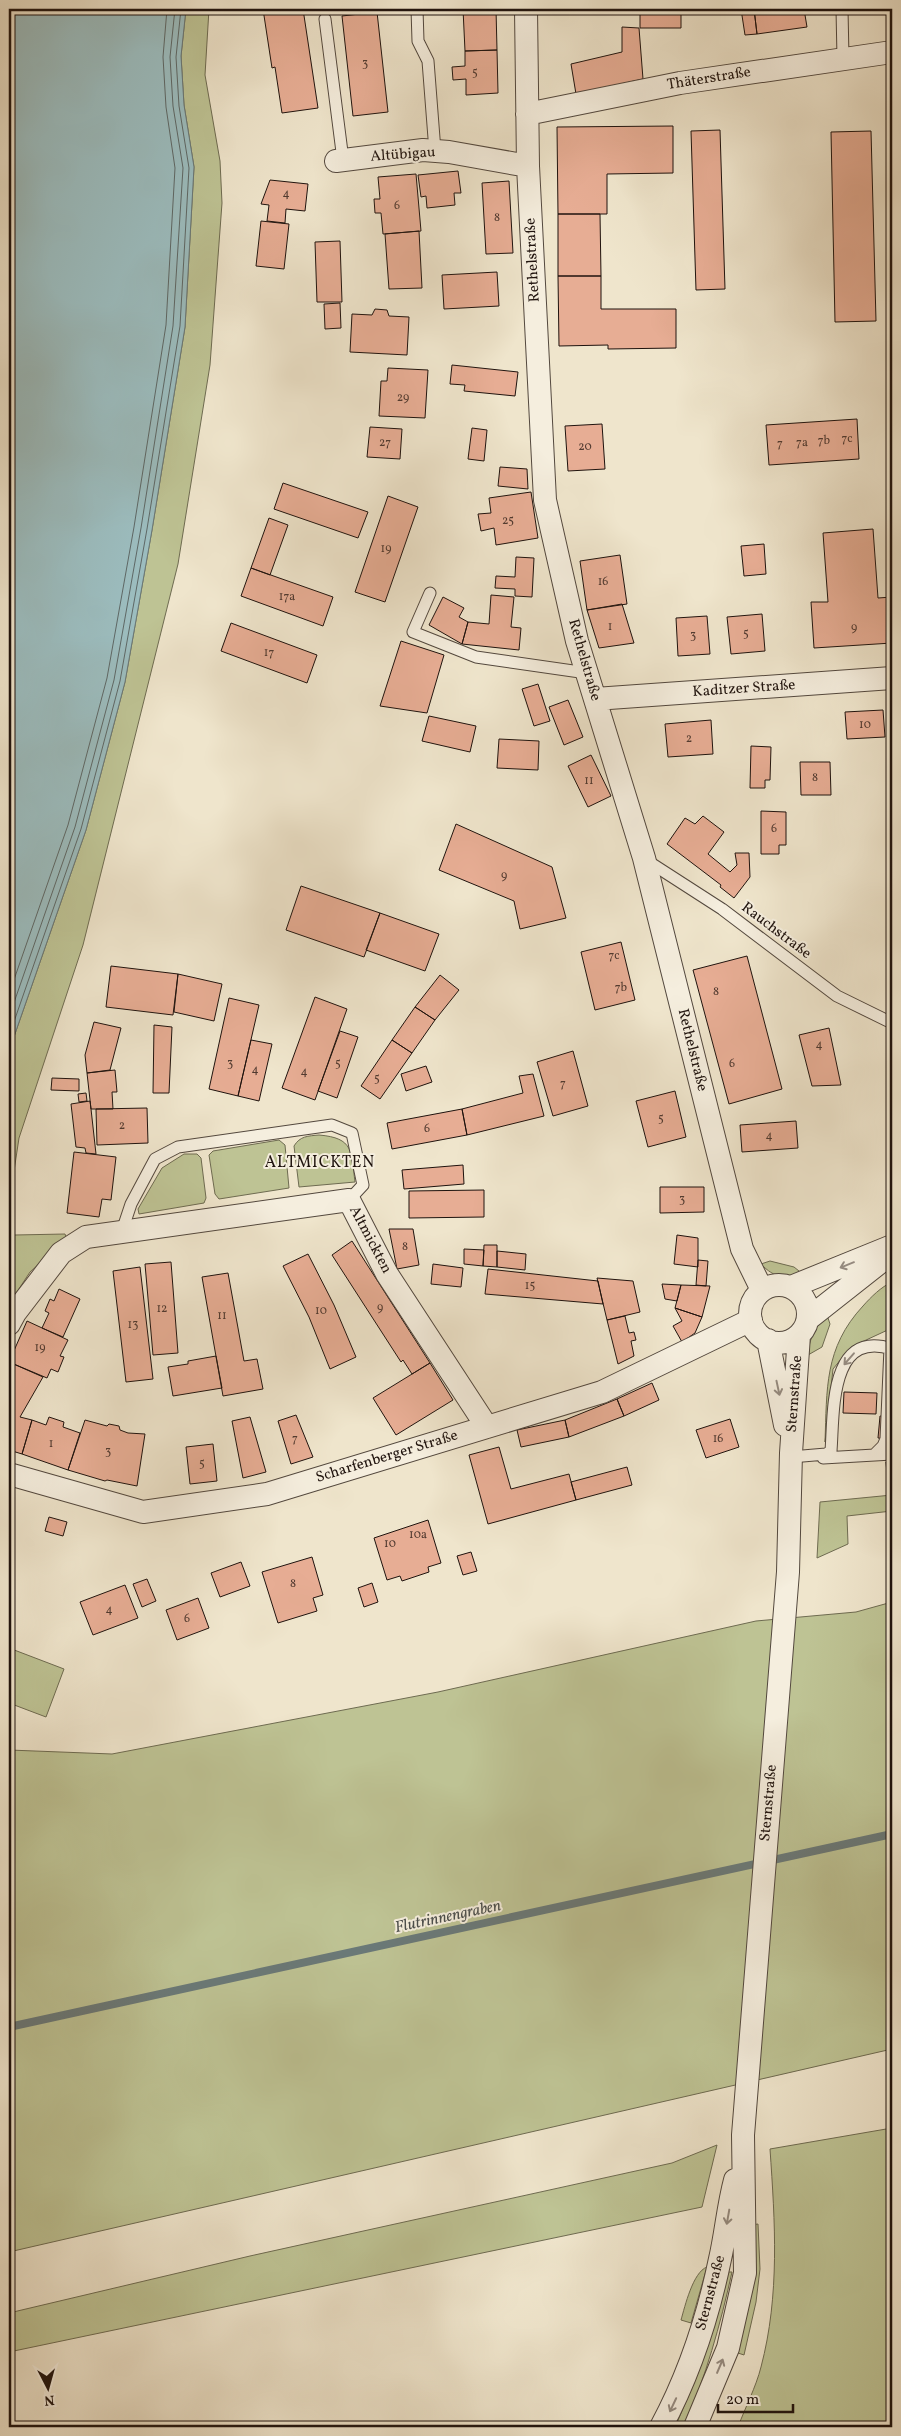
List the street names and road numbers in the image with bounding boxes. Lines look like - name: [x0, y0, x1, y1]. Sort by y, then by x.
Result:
- street label: Thäterstraße: [666, 62, 752, 96]
- street label: Altübigau: [370, 142, 436, 168]
- street label: Rethelstraße: [520, 217, 546, 303]
- street label: Rethelstraße: [562, 617, 606, 703]
- street label: Kaditzer Straße: [692, 675, 796, 703]
- street label: Rauchstraße: [737, 898, 815, 964]
- street label: Rethelstraße: [672, 1007, 712, 1093]
- street label: Altmickten: [343, 1202, 397, 1278]
- street label: Sternstraße: [782, 1355, 808, 1433]
- street label: Scharfenberger Straße: [313, 1425, 461, 1489]
- street label: Sternstraße: [755, 1764, 783, 1842]
- street label: Sternstraße: [691, 2253, 731, 2333]

